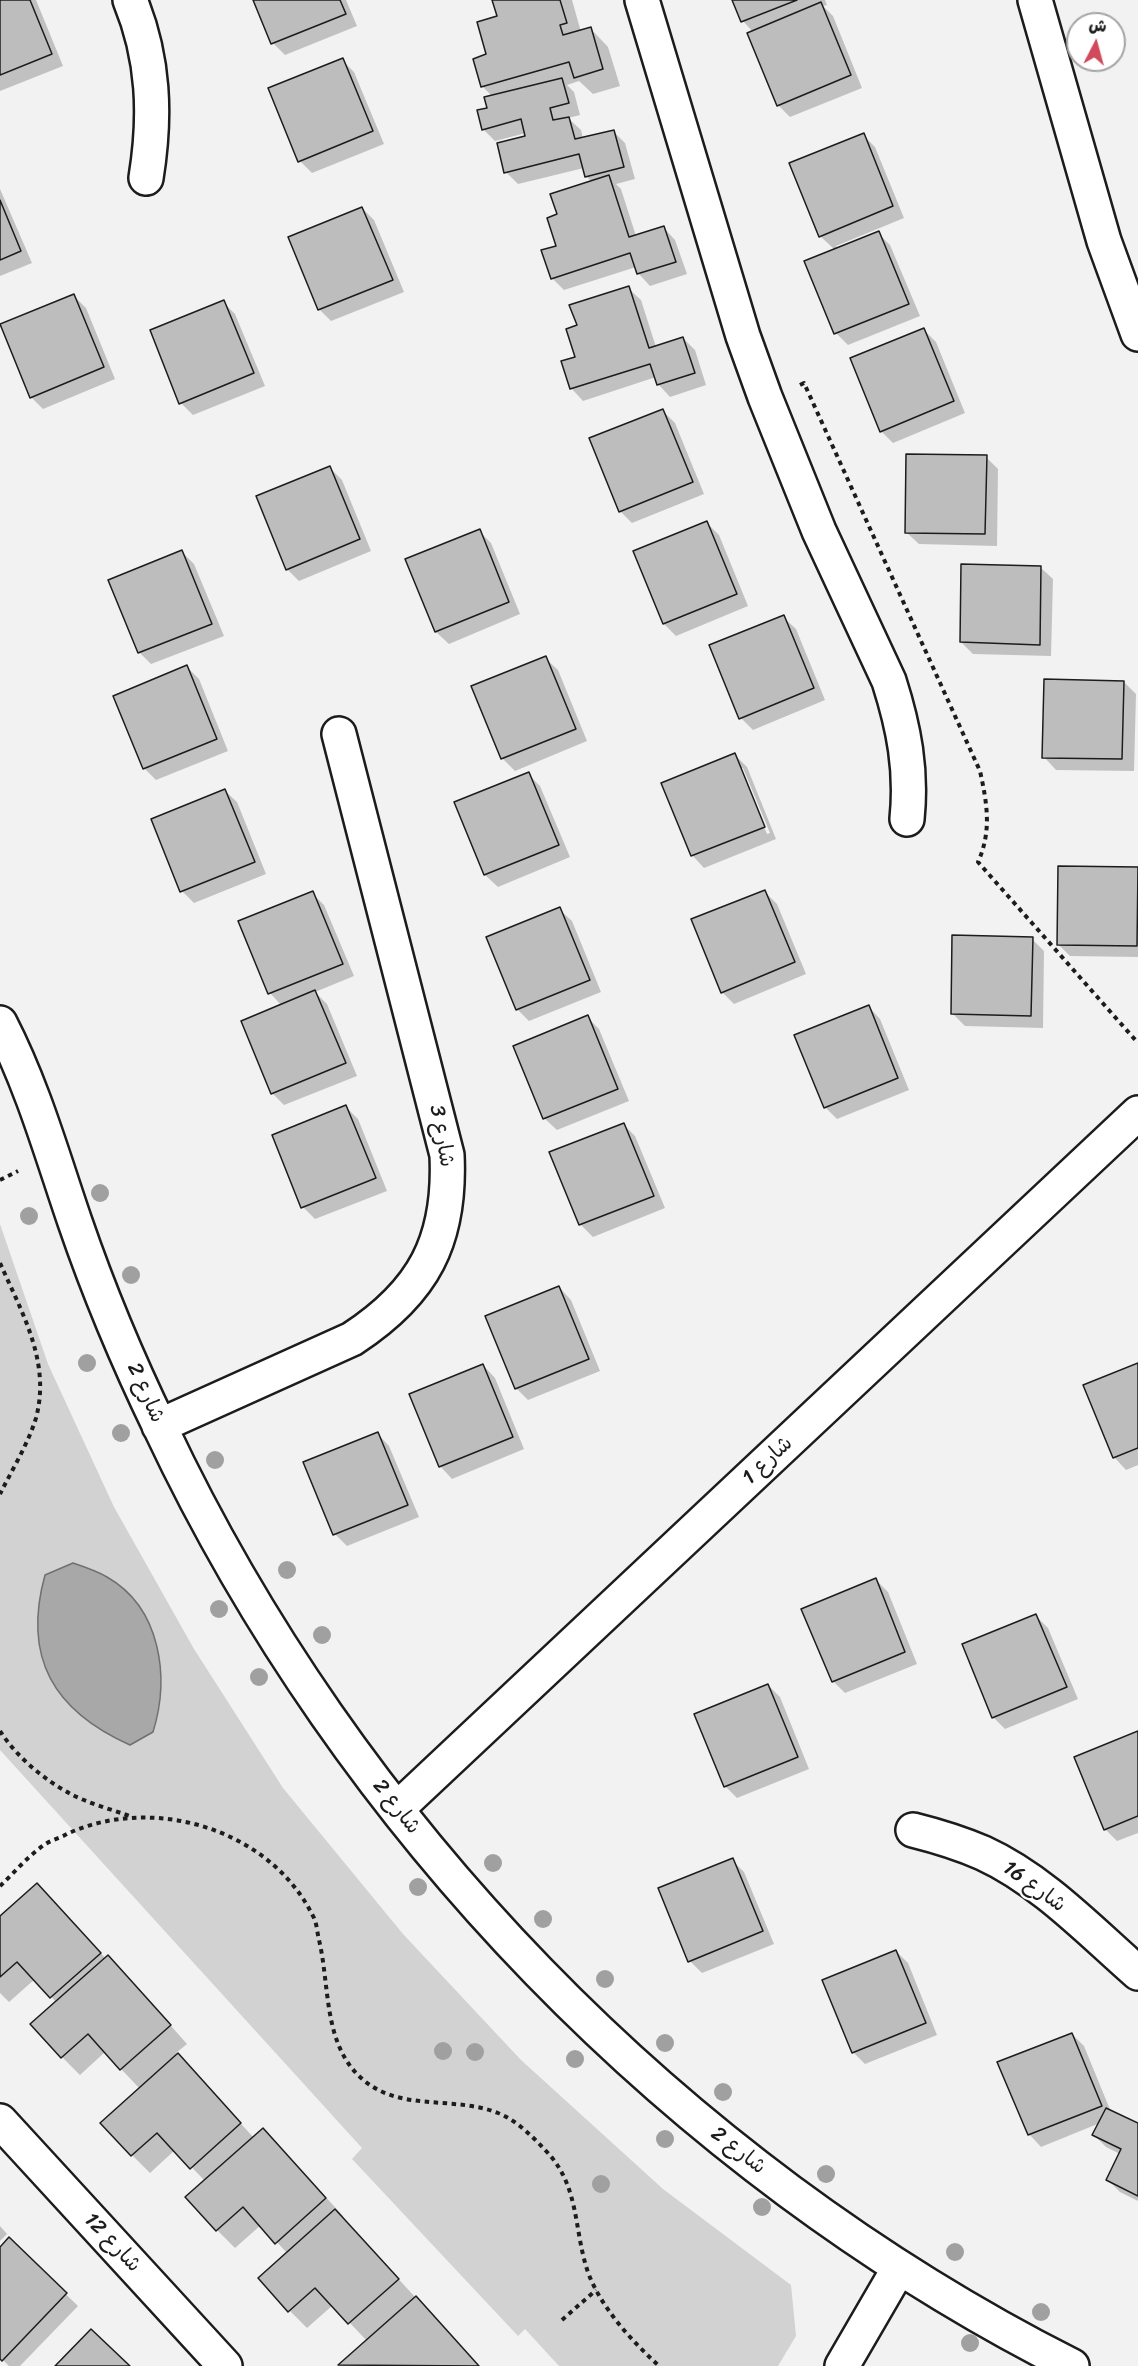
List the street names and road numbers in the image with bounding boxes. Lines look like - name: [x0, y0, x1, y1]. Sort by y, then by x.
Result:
- street label: شارع 3: [423, 1103, 459, 1169]
- street label: شارع 2: [121, 1359, 169, 1427]
- street label: شارع 1: [737, 1431, 799, 1491]
- street label: شارع 2: [367, 1774, 425, 1840]
- street label: شارع 16: [998, 1856, 1070, 1918]
- street label: شارع 2: [705, 2122, 771, 2180]
- street label: شارع 12: [78, 2208, 146, 2278]

